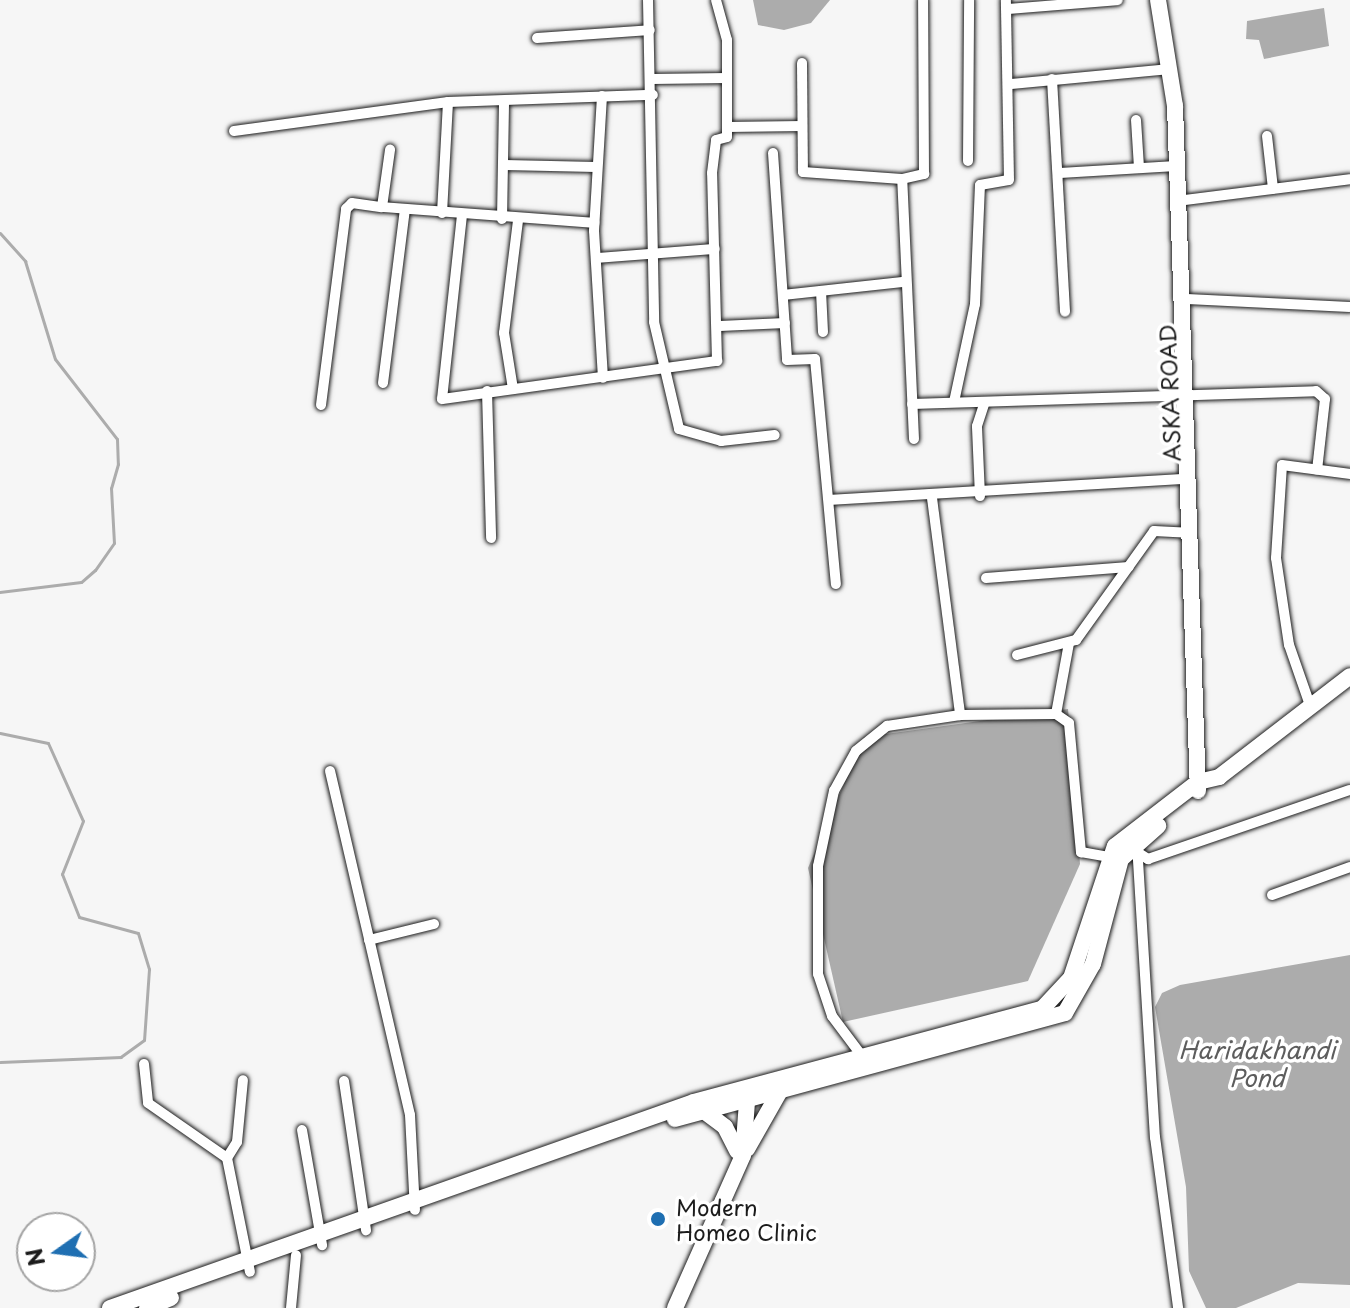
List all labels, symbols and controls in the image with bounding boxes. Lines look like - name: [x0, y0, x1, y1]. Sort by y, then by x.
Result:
- street label: ASKA ROAD: [1153, 324, 1185, 462]
- water label: Haridakhandi Pond: [1178, 1036, 1336, 1092]
- place label: Modern Homeo Clinic: [676, 1193, 816, 1244]
- marker: Modern Homeo Clinic: [647, 1208, 669, 1230]
- north arrow: [16, 1212, 96, 1292]
- text: N: [16, 1245, 52, 1270]

